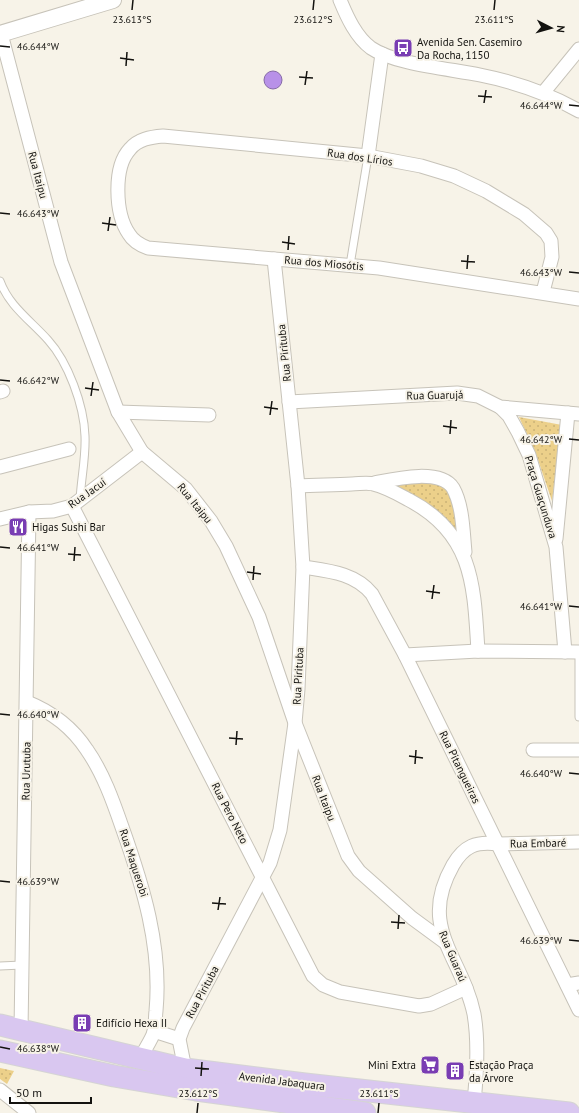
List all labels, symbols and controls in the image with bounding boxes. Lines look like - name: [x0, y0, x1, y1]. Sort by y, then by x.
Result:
- north arrow: [531, 8, 571, 48]
- text: 23.613°S: [113, 13, 151, 26]
- text: 23.612°S: [294, 13, 332, 26]
- text: 23.611°S: [475, 13, 513, 26]
- text: N: [554, 25, 568, 33]
- place label: Avenida Sen. Casemiro Da Rocha, 1150: [417, 35, 522, 62]
- bus stop icon: Avenida Sen. Casemiro Da Rocha, 1150: [392, 37, 414, 59]
- text: 46.644°W: [17, 40, 60, 53]
- text: 46.644°W: [520, 99, 563, 112]
- street label: Rua dos Lírios: [326, 145, 394, 169]
- street label: Rua Itaipu: [25, 150, 51, 200]
- text: 46.643°W: [17, 207, 60, 220]
- street label: Rua dos Miosótis: [284, 253, 365, 273]
- text: 46.643°W: [520, 266, 563, 279]
- street label: Rua Pirituba: [274, 324, 294, 382]
- text: 46.642°W: [17, 374, 60, 387]
- street label: Rua Guarujá: [406, 388, 464, 402]
- text: 46.642°W: [520, 433, 563, 446]
- street label: Praça Guaçunduva: [522, 454, 560, 540]
- street label: Rua Jacuí: [65, 475, 109, 511]
- street label: Rua Itaipu: [174, 480, 216, 526]
- restaurant icon: Higas Sushi Bar: [7, 516, 29, 538]
- place label: Higas Sushi Bar: [32, 520, 105, 534]
- text: 46.641°W: [17, 541, 60, 554]
- text: 46.641°W: [520, 600, 563, 613]
- street label: Rua Pirituba: [290, 647, 306, 705]
- text: 46.640°W: [17, 708, 60, 721]
- street label: Rua Pitangueiras: [436, 728, 484, 806]
- street label: Rua Urutuba: [18, 742, 34, 800]
- text: 46.640°W: [520, 767, 563, 780]
- street label: Rua Itaipu: [309, 773, 339, 823]
- street label: Rua Pero Neto: [209, 780, 252, 846]
- street label: Rua Maquerobi: [116, 827, 152, 899]
- street label: Rua Embaré: [510, 836, 567, 850]
- text: 46.639°W: [17, 875, 60, 888]
- street label: Rua Guaraú: [436, 928, 470, 984]
- text: 46.639°W: [520, 934, 563, 947]
- street label: Rua Pirituba: [182, 963, 222, 1021]
- building icon: Edifício Hexa II: [71, 1012, 93, 1034]
- place label: Edifício Hexa II: [96, 1016, 167, 1030]
- text: 46.638°W: [17, 1042, 60, 1055]
- supermarket icon: Mini Extra: [419, 1054, 441, 1076]
- place label: Mini Extra: [368, 1058, 416, 1072]
- place label: Estação Praça da Árvore: [469, 1058, 533, 1085]
- building icon: Estação Praça da Árvore: [444, 1060, 466, 1082]
- street label: Avenida Jabaquara: [238, 1069, 326, 1093]
- scale bar: [10, 1079, 91, 1105]
- text: 50 m: [16, 1085, 42, 1100]
- text: 23.612°S: [179, 1087, 217, 1100]
- text: 23.611°S: [360, 1087, 398, 1100]

